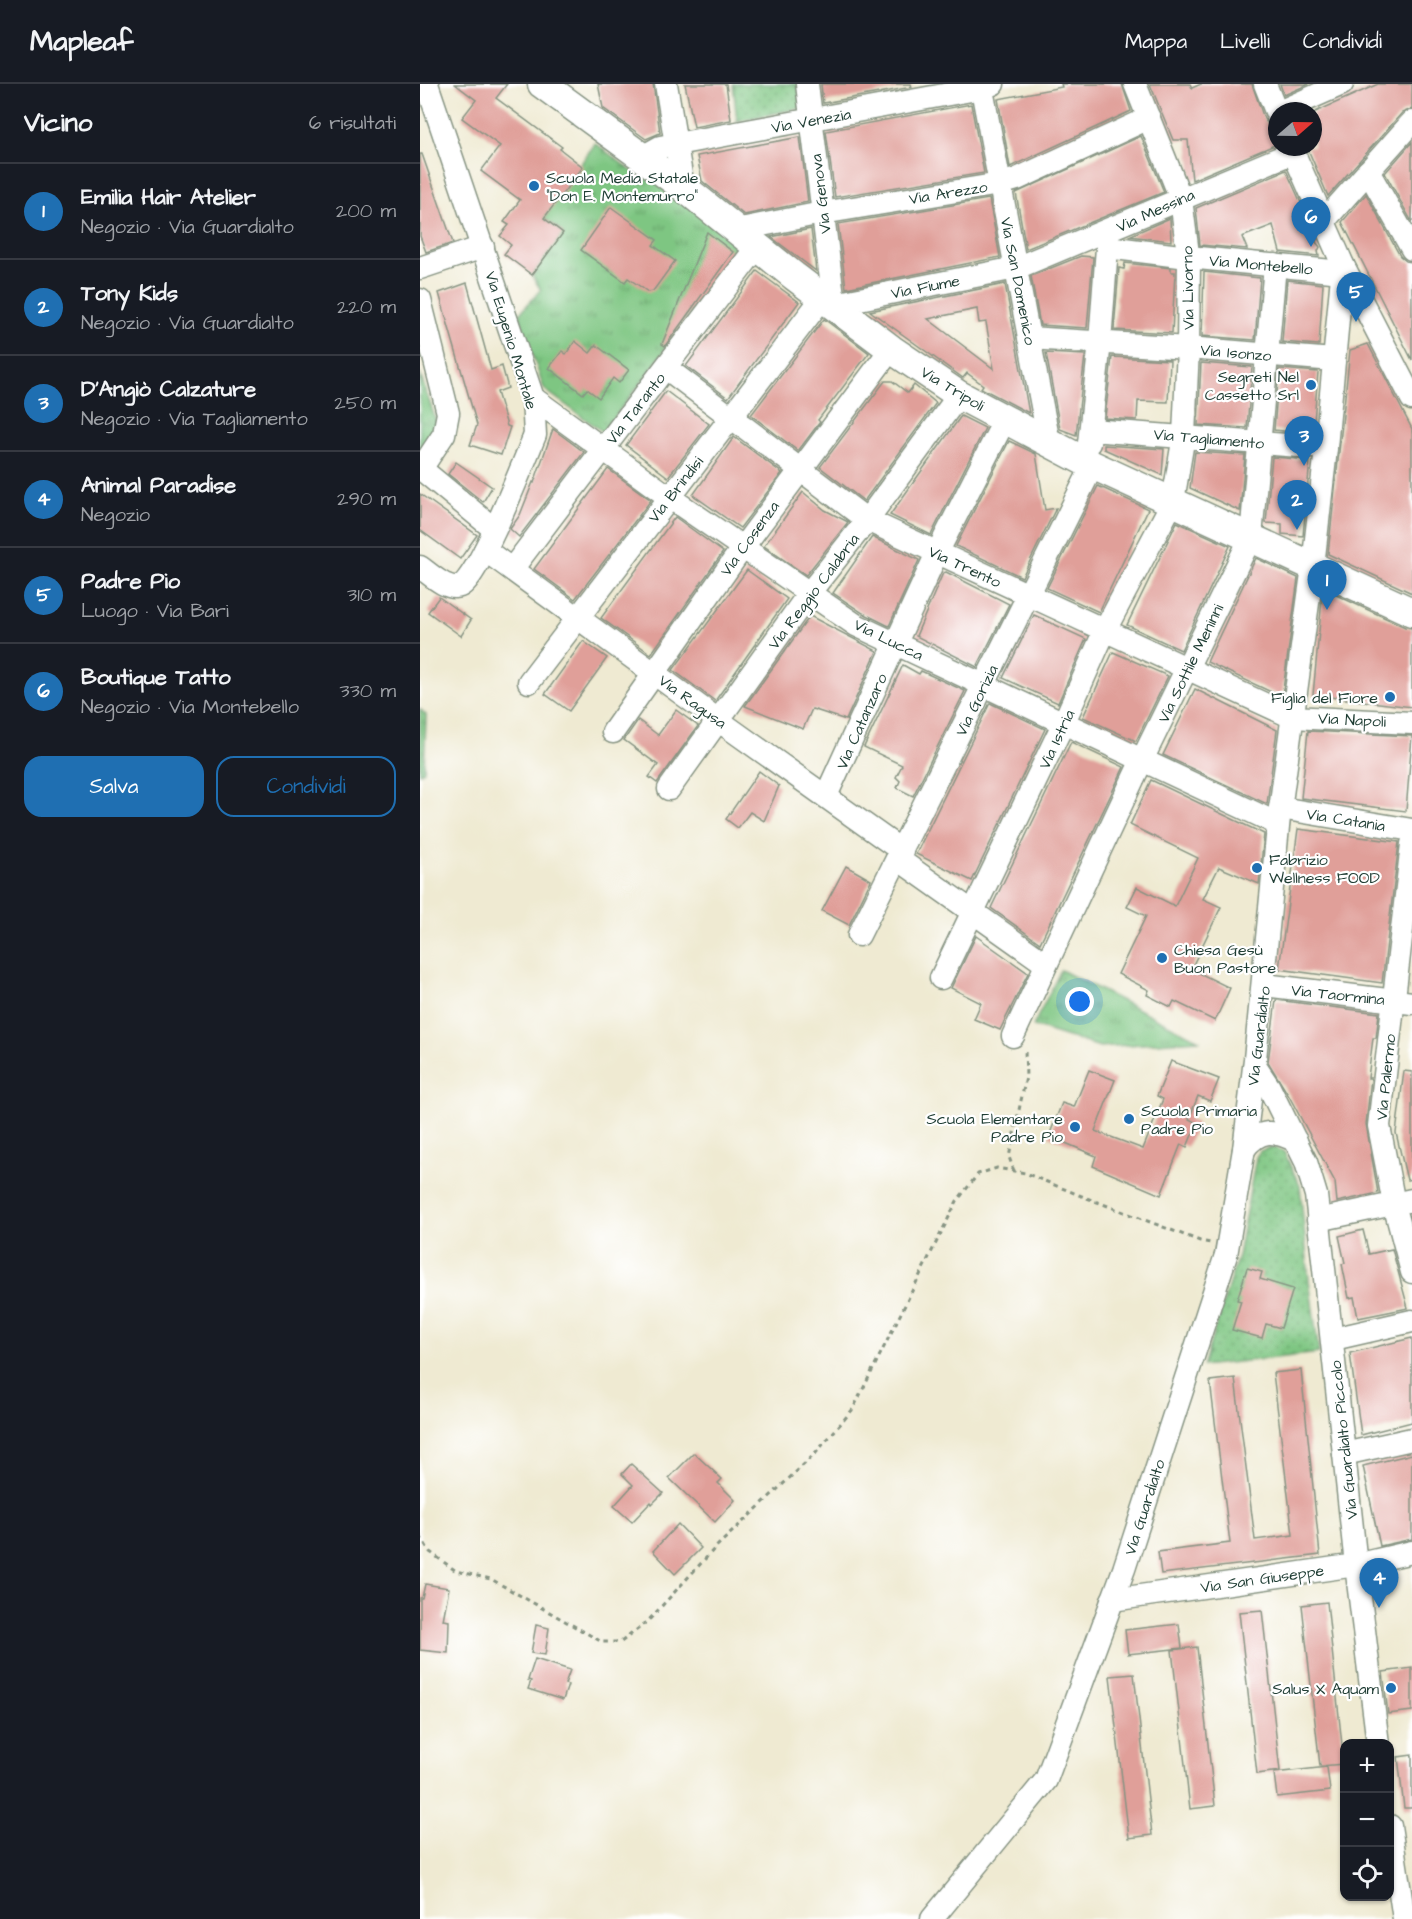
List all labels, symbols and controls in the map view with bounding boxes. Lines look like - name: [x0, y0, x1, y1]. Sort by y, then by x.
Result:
- text: Mapleaf: [30, 22, 133, 61]
- text: Mappa: [1125, 27, 1187, 56]
- text: Livelli: [1220, 27, 1270, 56]
- text: Condividi: [1303, 27, 1382, 56]
- north arrow: [1268, 102, 1322, 156]
- street label: Via Venezia: [769, 103, 853, 139]
- text: Vicino: [24, 105, 92, 141]
- text: 6 risultati: [309, 109, 396, 137]
- street label: Via Genova: [805, 153, 837, 235]
- place label: Scuola Media Statale "Don E. Montemurro": [546, 167, 699, 207]
- street label: Via Arezzo: [907, 176, 989, 210]
- marker: Scuola Media Statale "Don E. Montemurro": [527, 179, 541, 193]
- text: Emilia Hair Atelier: [81, 182, 256, 213]
- street label: Via Messina: [1113, 184, 1198, 238]
- text: 1: [42, 197, 45, 225]
- text: 200 m: [336, 197, 396, 225]
- pin: 6: [1292, 198, 1330, 247]
- text: Negozio · Via Guardialto: [81, 213, 294, 241]
- street label: Via San Domenico: [995, 215, 1041, 347]
- street label: Via Livorno: [1176, 246, 1200, 330]
- street label: Via Montebello: [1208, 250, 1314, 280]
- street label: Via Eugenio Montale: [479, 269, 543, 413]
- street label: Via Fiume: [889, 269, 962, 304]
- pin: 5: [1336, 272, 1376, 322]
- text: Tony Kids: [81, 278, 178, 309]
- text: 2: [38, 293, 49, 321]
- text: 220 m: [337, 293, 396, 321]
- text: Negozio · Via Guardialto: [81, 309, 294, 337]
- street label: Via Isonzo: [1199, 339, 1272, 367]
- street label: Via Tripoli: [916, 361, 989, 417]
- place label: Segreti Nel Cassetto Srl: [1205, 366, 1299, 406]
- street label: Via Taranto: [601, 368, 671, 449]
- text: D'Angiò Calzature: [81, 374, 256, 405]
- marker: Segreti Nel Cassetto Srl: [1304, 378, 1318, 392]
- text: 3: [38, 389, 49, 417]
- text: 250 m: [334, 389, 396, 417]
- text: Negozio · Via Tagliamento: [81, 405, 308, 433]
- pin: 3: [1284, 416, 1324, 466]
- street label: Via Tagliamento: [1153, 423, 1265, 456]
- street label: Via Brindisi: [643, 451, 709, 527]
- text: Animal Paradise: [81, 470, 236, 501]
- pin: 2: [1278, 480, 1316, 530]
- text: 4: [37, 485, 50, 513]
- text: 290 m: [337, 485, 396, 513]
- street label: Via Cosenza: [715, 496, 785, 581]
- text: Negozio: [81, 501, 150, 529]
- street label: Via Reggio Calabria: [763, 529, 865, 655]
- street label: Via Trento: [925, 540, 1005, 593]
- pin: 1: [1308, 560, 1346, 610]
- text: Padre Pio: [81, 566, 180, 597]
- text: 5: [36, 581, 51, 609]
- text: 310 m: [347, 581, 396, 609]
- text: Luogo · Via Bari: [81, 597, 229, 625]
- street label: Via Sottile Meninni: [1153, 600, 1230, 727]
- street label: Via Lucca: [850, 614, 927, 666]
- street label: Via Gorizia: [950, 661, 1004, 740]
- text: Boutique Tatto: [81, 662, 231, 693]
- street label: Via Ragusa: [653, 670, 731, 735]
- street label: Via Catanzaro: [831, 670, 893, 773]
- text: 6: [37, 677, 50, 705]
- text: 330 m: [339, 677, 396, 705]
- place label: Figlia del Fiore: [1271, 687, 1378, 710]
- marker: Figlia del Fiore: [1383, 690, 1397, 704]
- text: Negozio · Via Montebello: [81, 693, 299, 721]
- street label: Via Istria: [1034, 706, 1080, 773]
- street label: Via Napoli: [1317, 707, 1387, 733]
- button: Salva: [24, 756, 204, 817]
- button: Condividi: [216, 756, 396, 817]
- street label: Via Catania: [1305, 803, 1387, 837]
- place label: Fabrizio Wellness FOOD: [1269, 849, 1380, 889]
- marker: Fabrizio Wellness FOOD: [1250, 861, 1264, 875]
- place label: Chiesa Gesù Buon Pastore: [1174, 939, 1277, 979]
- marker: Chiesa Gesù Buon Pastore: [1155, 951, 1169, 965]
- street label: Via Taormina: [1290, 979, 1386, 1011]
- street label: Via Guardialto: [1242, 985, 1276, 1087]
- your location: [1065, 987, 1094, 1016]
- street label: Via Palermo: [1371, 1033, 1401, 1121]
- place label: Scuola Primaria Padre Pio: [1141, 1100, 1257, 1140]
- place label: Scuola Elementare Padre Pio: [927, 1108, 1063, 1148]
- marker: Scuola Primaria Padre Pio: [1122, 1112, 1136, 1126]
- marker: Scuola Elementare Padre Pio: [1068, 1120, 1082, 1134]
- street label: Via Guardialto Piccolo: [1325, 1359, 1363, 1520]
- street label: Via Guardialto: [1119, 1456, 1171, 1558]
- pin: 4: [1360, 1558, 1398, 1608]
- street label: Via San Giuseppe: [1199, 1559, 1326, 1599]
- place label: Salus X Aquam: [1272, 1678, 1380, 1700]
- marker: Salus X Aquam: [1384, 1681, 1398, 1695]
- map controls: [1340, 1739, 1394, 1901]
- button: +: [1340, 1739, 1394, 1793]
- button: −: [1340, 1793, 1394, 1847]
- button: locate: [1340, 1847, 1394, 1901]

